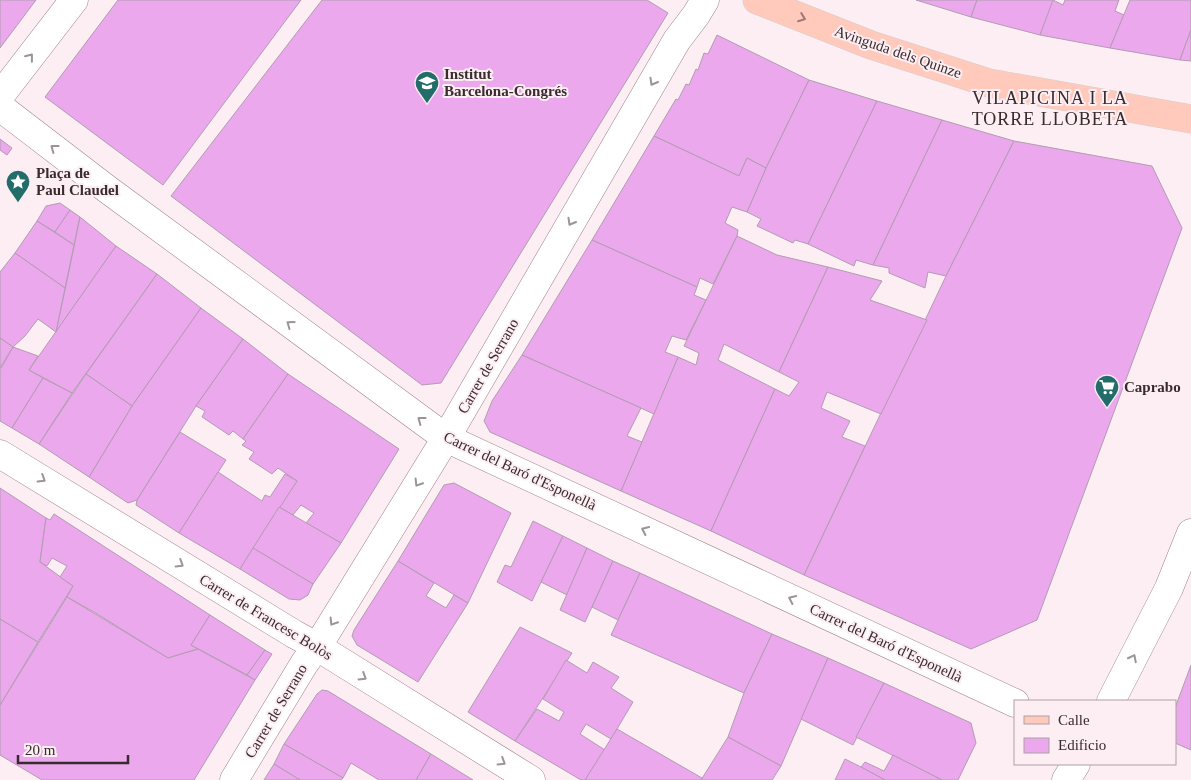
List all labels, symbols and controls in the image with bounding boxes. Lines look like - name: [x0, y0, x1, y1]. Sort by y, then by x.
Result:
- one-way arrow: [797, 12, 806, 22]
- street label: Avinguda dels Quinze: [833, 23, 964, 81]
- one-way arrow: [24, 53, 33, 63]
- place label: Institut Barcelona-Congrés: [444, 66, 567, 99]
- school or university icon: Institut Barcelona-Congrés: [414, 70, 440, 104]
- one-way arrow: [649, 76, 659, 85]
- district label: VILAPICINA I LA TORRE LLOBETA: [972, 88, 1128, 129]
- one-way arrow: [51, 146, 60, 154]
- place label: Plaça de Paul Claudel: [36, 165, 119, 198]
- place icon: Plaça de Paul Claudel: [5, 169, 31, 203]
- one-way arrow: [568, 217, 578, 226]
- street label: Carrer de Serrano: [454, 316, 522, 416]
- one-way arrow: [287, 321, 296, 329]
- supermarket icon: Caprabo: [1094, 374, 1120, 408]
- place label: Caprabo: [1124, 379, 1181, 395]
- one-way arrow: [417, 417, 427, 426]
- street label: Carrer del Baró d'Esponellà: [441, 429, 599, 514]
- one-way arrow: [36, 473, 45, 483]
- one-way arrow: [415, 478, 425, 487]
- one-way arrow: [641, 526, 650, 537]
- one-way arrow: [175, 558, 184, 568]
- street label: Carrer de Francesc Bolòs: [197, 571, 335, 663]
- one-way arrow: [788, 595, 797, 605]
- street label: Carrer del Baró d'Esponellà: [807, 601, 965, 686]
- one-way arrow: [330, 616, 339, 625]
- one-way arrow: [1127, 654, 1137, 663]
- street label: Carrer de Serrano: [242, 661, 310, 761]
- one-way arrow: [358, 670, 367, 680]
- legend: [1014, 700, 1176, 765]
- text: Calle: [1058, 712, 1090, 728]
- scale bar: [18, 732, 128, 764]
- text: Edificio: [1058, 737, 1106, 753]
- text: 20 m: [25, 742, 56, 758]
- one-way arrow: [496, 756, 505, 765]

